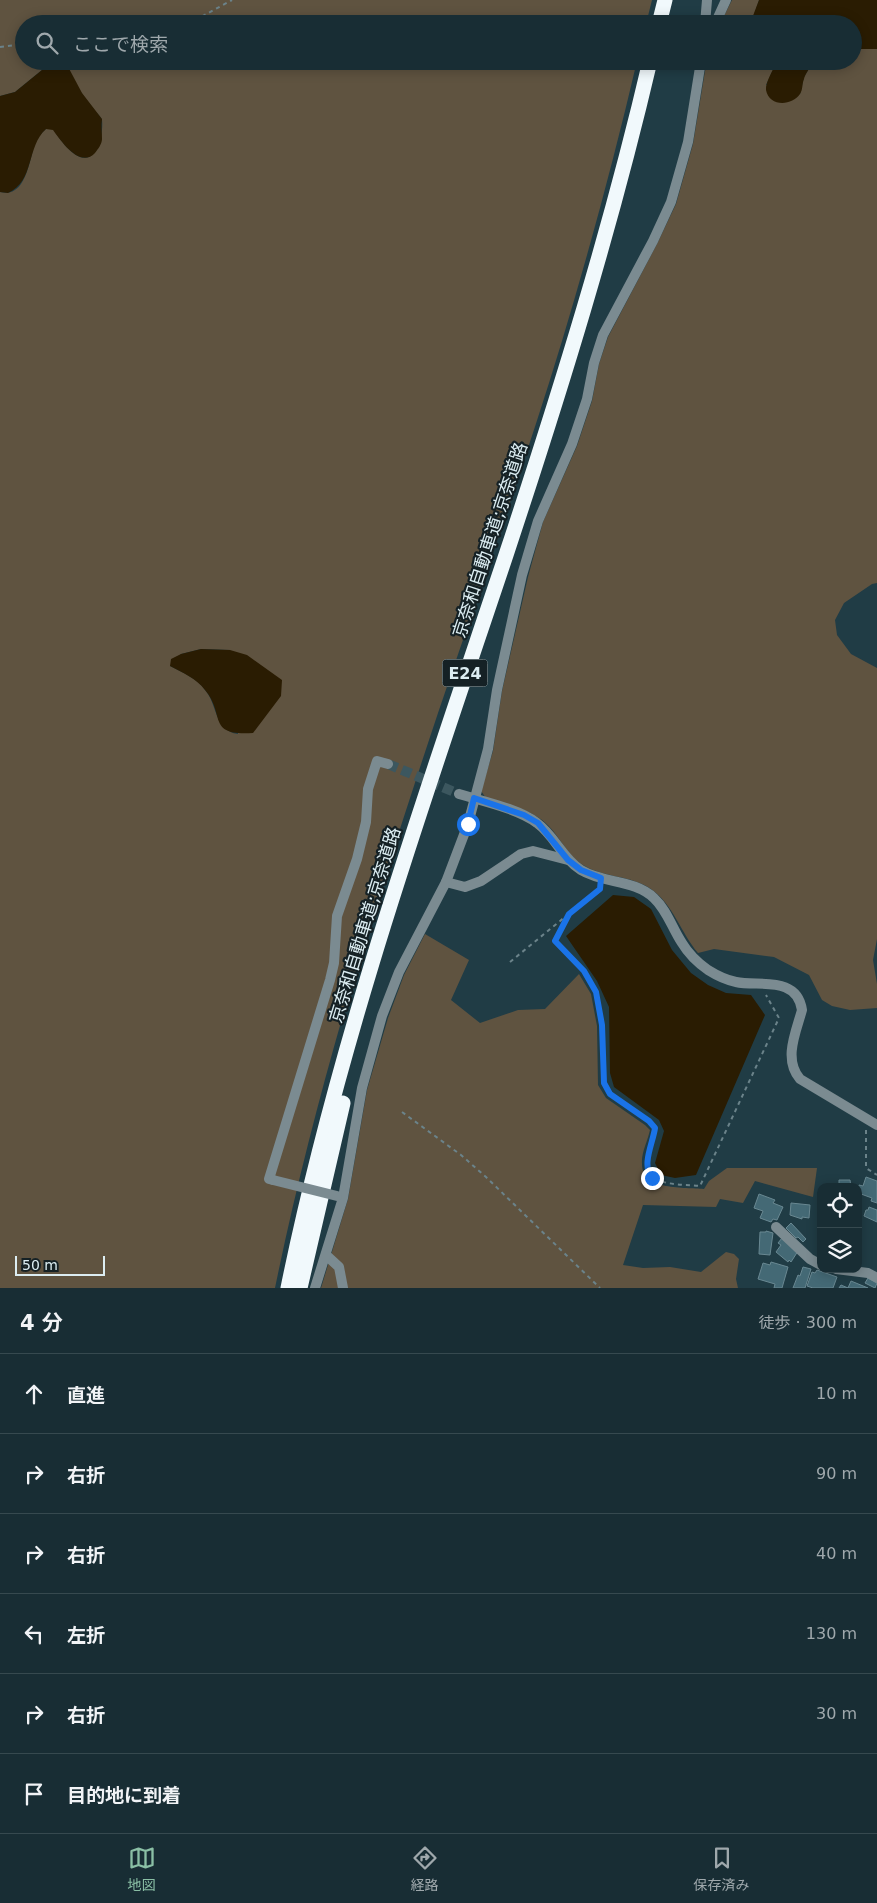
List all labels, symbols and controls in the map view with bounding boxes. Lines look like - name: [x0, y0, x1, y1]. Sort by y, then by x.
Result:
- search box: [15, 15, 862, 70]
- icon: search: [33, 29, 61, 57]
- text: ここで検索: [73, 33, 168, 55]
- street label: 京奈和自動車道;京奈道路: [448, 440, 531, 640]
- road number: E24: [442, 660, 488, 686]
- route start: [457, 813, 480, 836]
- street label: 京奈和自動車道;京奈道路: [325, 824, 404, 1026]
- route end: [641, 1167, 664, 1190]
- map controls: [817, 1183, 862, 1273]
- button: locate: [817, 1183, 862, 1228]
- button: layers: [817, 1228, 862, 1273]
- scale bar: [15, 1253, 105, 1276]
- text: 50 m: [22, 1257, 58, 1273]
- text: 4 分: [20, 1311, 63, 1335]
- text: 徒歩 · 300 m: [759, 1313, 857, 1332]
- icon: ahead: [20, 1380, 48, 1408]
- text: 直進: [67, 1384, 105, 1406]
- text: 10 m: [816, 1384, 857, 1403]
- icon: right: [20, 1460, 48, 1488]
- text: 右折: [67, 1464, 105, 1486]
- text: 90 m: [816, 1464, 857, 1483]
- icon: right: [20, 1540, 48, 1568]
- text: 右折: [67, 1544, 105, 1566]
- text: 40 m: [816, 1544, 857, 1563]
- icon: left: [20, 1620, 48, 1648]
- text: 左折: [67, 1624, 105, 1646]
- text: 130 m: [806, 1624, 857, 1643]
- icon: right: [20, 1700, 48, 1728]
- text: 右折: [67, 1704, 105, 1726]
- text: 30 m: [816, 1704, 857, 1723]
- icon: arrive: [20, 1780, 48, 1808]
- text: 目的地に到着: [67, 1784, 181, 1806]
- tab: 地図: [128, 1844, 156, 1894]
- tab: 経路: [411, 1844, 439, 1894]
- tab: 保存済み: [694, 1844, 750, 1894]

